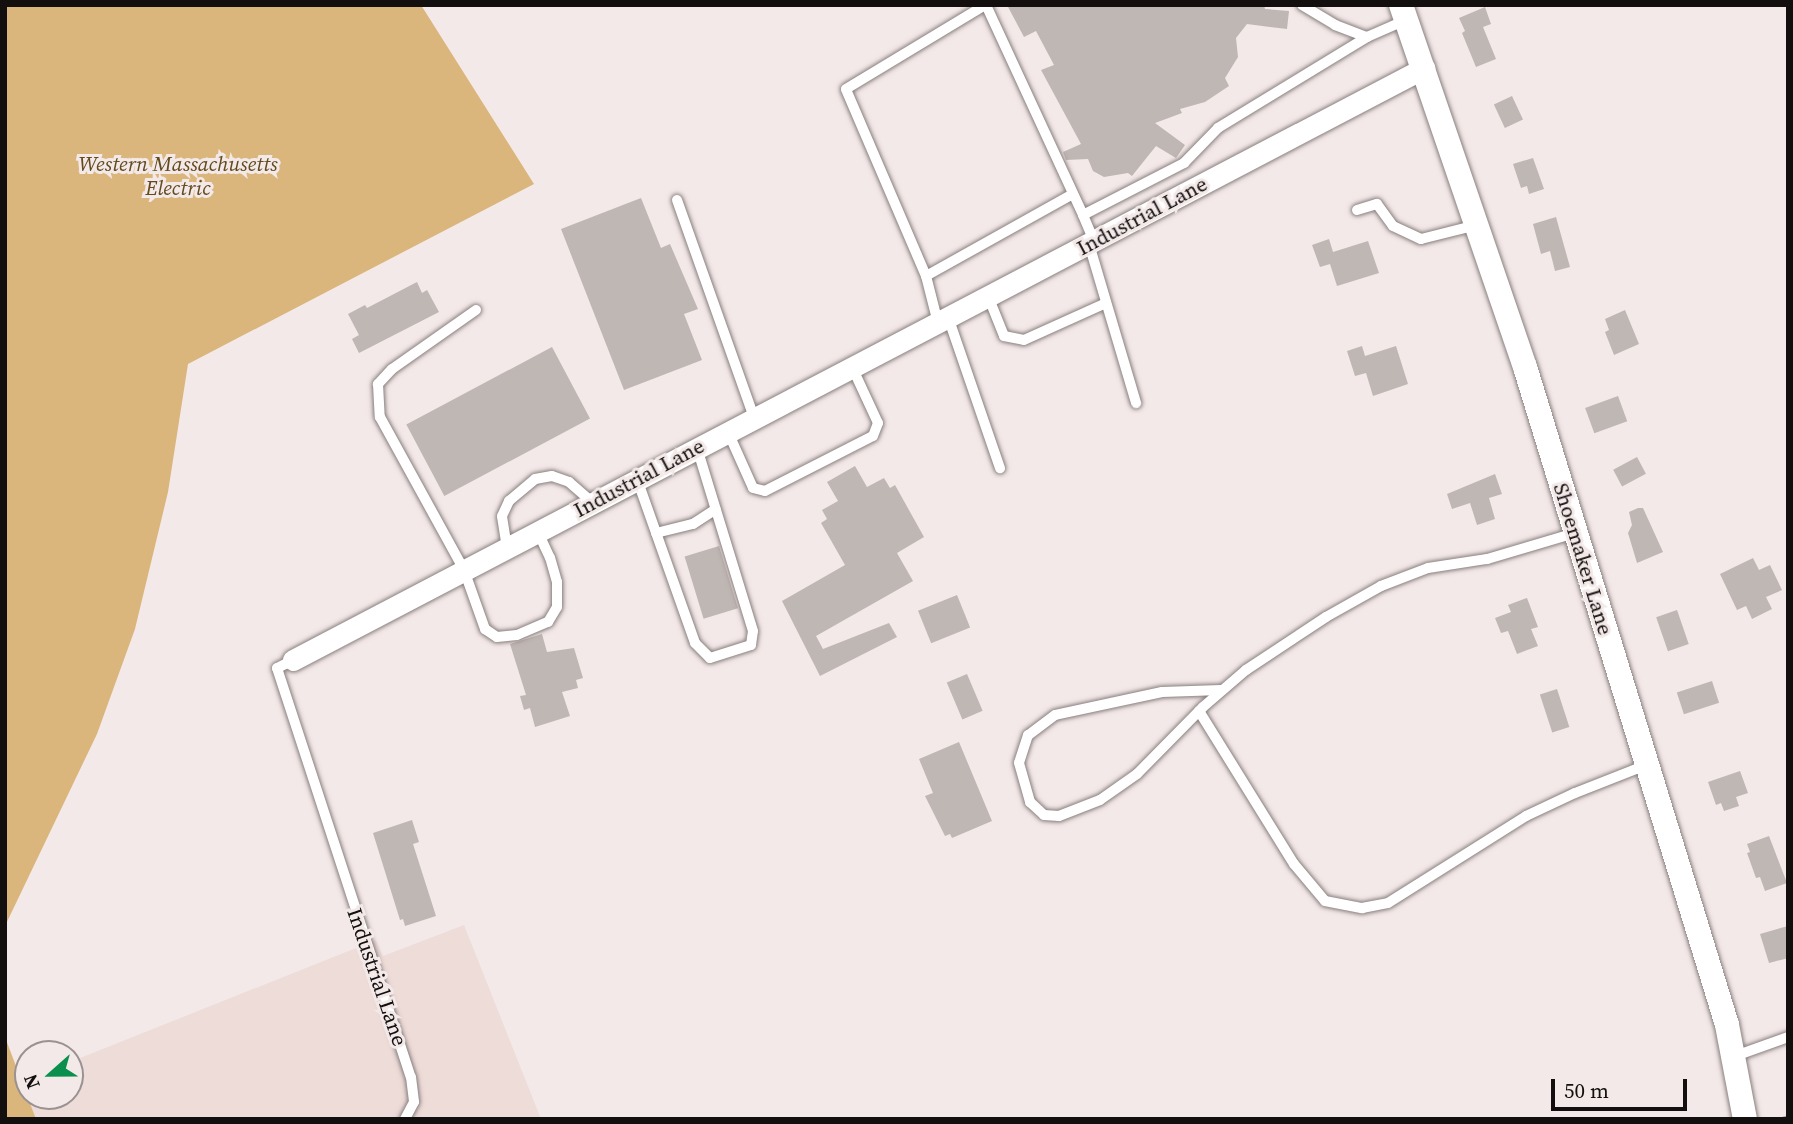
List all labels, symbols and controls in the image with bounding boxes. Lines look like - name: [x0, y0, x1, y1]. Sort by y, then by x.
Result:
- park label: Western Massachusetts Electric: [78, 151, 278, 201]
- street label: Industrial Lane: [1073, 171, 1211, 261]
- street label: Industrial Lane: [570, 433, 708, 523]
- street label: Shoemaker Lane: [1548, 480, 1618, 638]
- street label: Industrial Lane: [342, 905, 412, 1049]
- north arrow: [14, 1040, 84, 1110]
- scale bar: [1555, 1064, 1692, 1108]
- text: N: [17, 1071, 46, 1093]
- text: 50 m: [1564, 1076, 1609, 1105]

